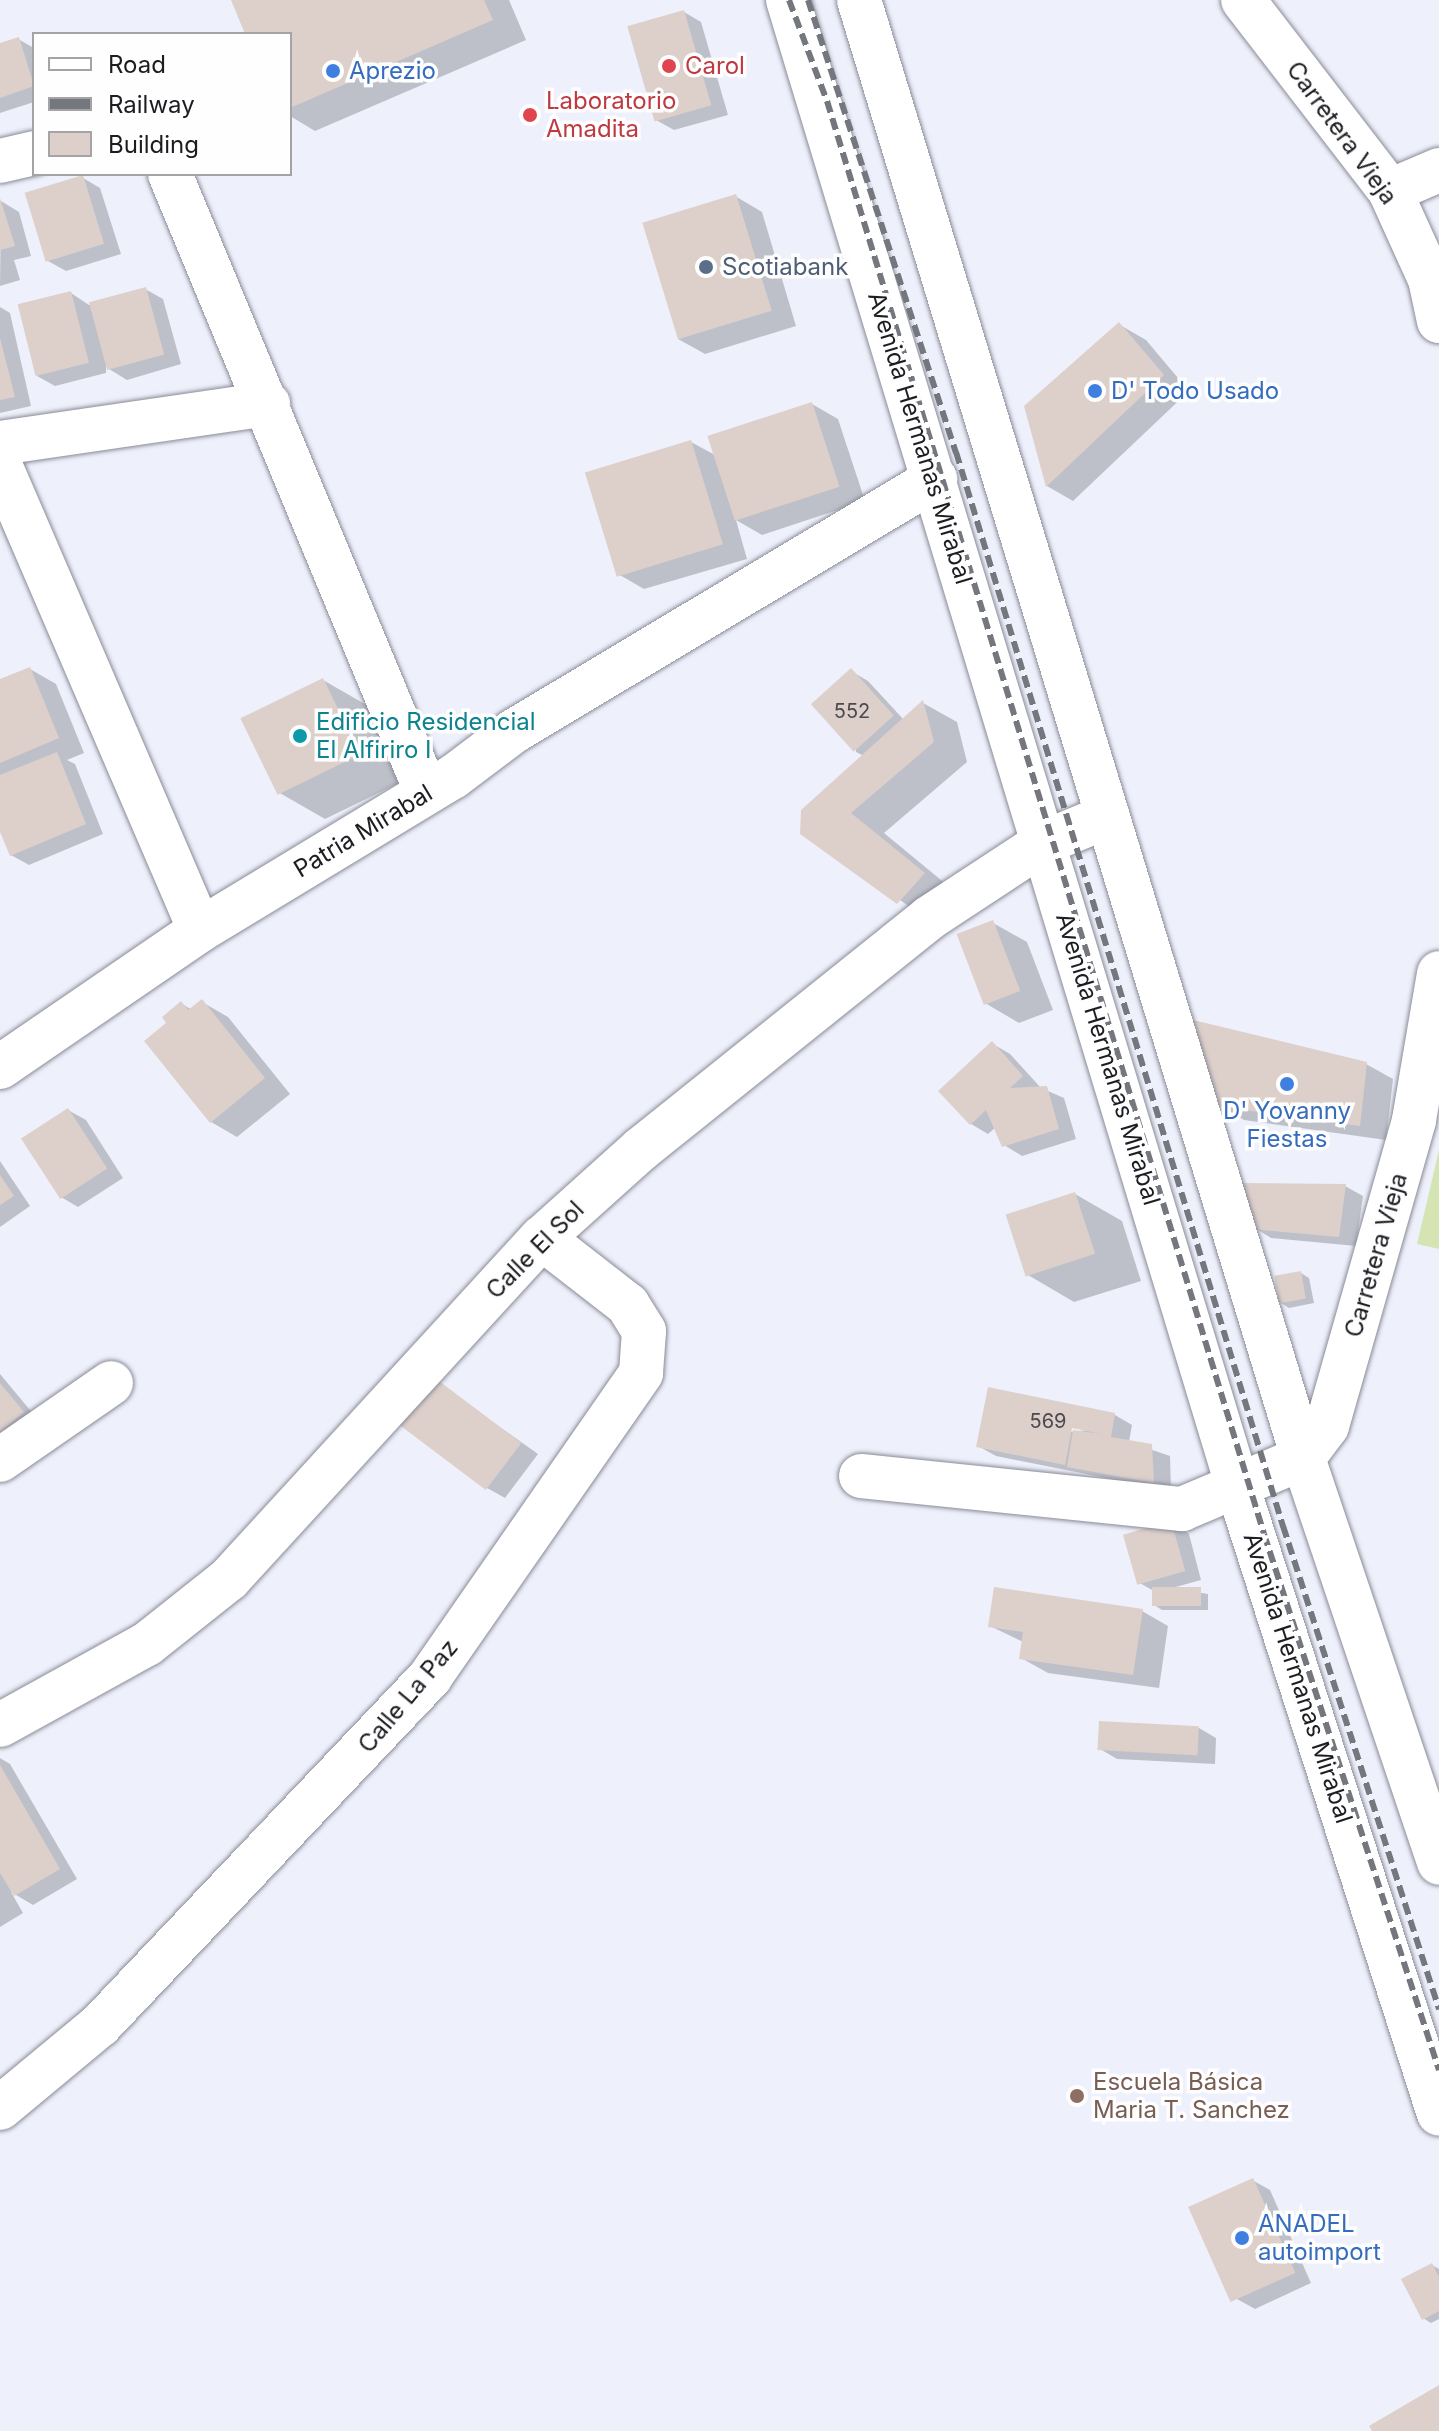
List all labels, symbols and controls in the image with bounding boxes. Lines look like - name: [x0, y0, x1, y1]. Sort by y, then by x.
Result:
- legend: [32, 32, 292, 176]
- text: Road: [108, 50, 166, 79]
- place label: Carol: [685, 52, 745, 80]
- street label: Carretera Vieja: [1281, 56, 1403, 210]
- place label: Aprezio: [349, 57, 436, 85]
- marker: Carol: [660, 57, 678, 75]
- marker: Aprezio: [324, 62, 342, 80]
- place label: Laboratorio Amadita: [546, 87, 676, 143]
- text: Railway: [108, 90, 195, 119]
- marker: Laboratorio Amadita: [521, 106, 539, 124]
- text: Building: [108, 130, 199, 159]
- place label: Scotiabank: [722, 253, 848, 281]
- marker: Scotiabank: [697, 258, 715, 276]
- street label: Avenida Hermanas Mirabal: [862, 288, 978, 588]
- place label: D' Todo Usado: [1111, 377, 1279, 405]
- marker: D' Todo Usado: [1086, 382, 1104, 400]
- house number: 552: [834, 699, 870, 723]
- place label: Edificio Residencial El Alfiriro I: [316, 708, 536, 764]
- marker: Edificio Residencial El Alfiriro I: [291, 727, 309, 745]
- street label: Patria Mirabal: [289, 778, 437, 884]
- street label: Avenida Hermanas Mirabal: [1050, 909, 1166, 1209]
- marker: D' Yovanny Fiestas: [1278, 1075, 1296, 1093]
- place label: D' Yovanny Fiestas: [1223, 1097, 1351, 1153]
- street label: Carretera Vieja: [1339, 1170, 1413, 1340]
- street label: Calle El Sol: [480, 1195, 590, 1305]
- house number: 569: [1030, 1409, 1066, 1433]
- street label: Avenida Hermanas Mirabal: [1237, 1529, 1359, 1827]
- street label: Calle La Paz: [352, 1633, 464, 1759]
- place label: Escuela Básica Maria T. Sanchez: [1093, 2068, 1290, 2124]
- marker: Escuela Básica Maria T. Sanchez: [1068, 2087, 1086, 2105]
- place label: ANADEL autoimport: [1258, 2210, 1381, 2266]
- marker: ANADEL autoimport: [1233, 2229, 1251, 2247]

